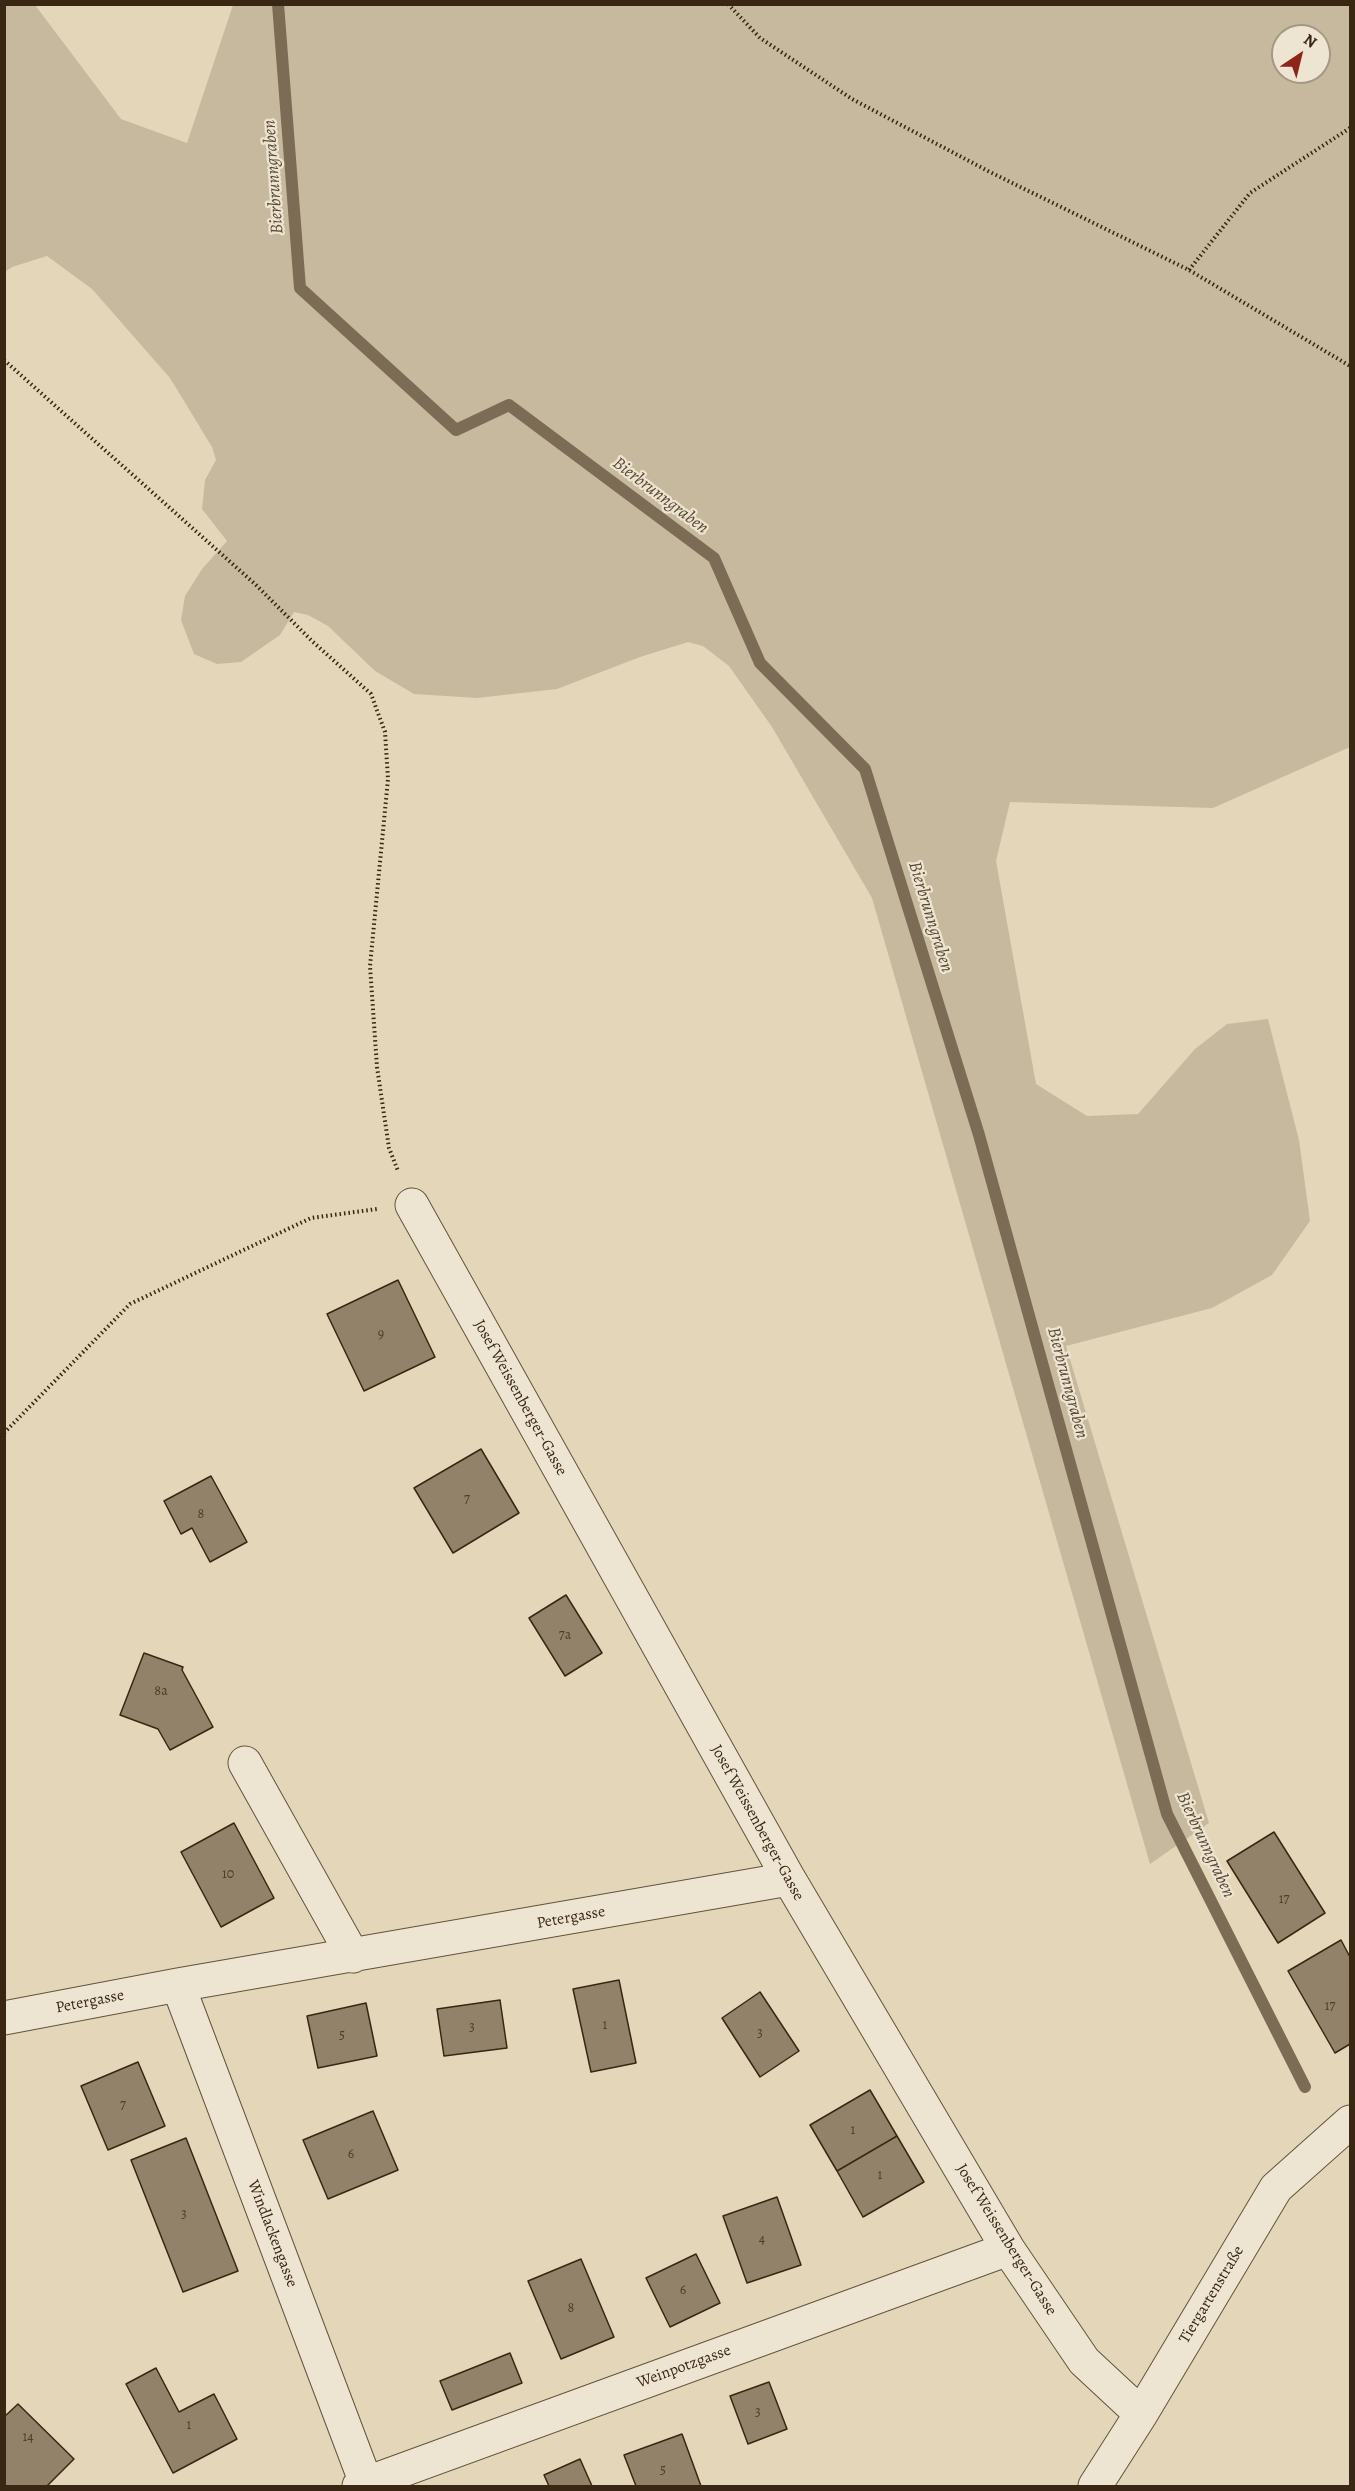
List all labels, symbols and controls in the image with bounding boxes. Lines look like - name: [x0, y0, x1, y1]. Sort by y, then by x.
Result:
- north arrow: [1271, 24, 1331, 84]
- text: N: [1299, 29, 1321, 53]
- water label: Bierbrunngraben: [259, 119, 289, 235]
- water label: Bierbrunngraben: [608, 453, 712, 539]
- water label: Bierbrunngraben: [903, 859, 957, 975]
- street label: Josef Weissenberger-Gasse: [469, 1317, 571, 1479]
- water label: Bierbrunngraben: [1042, 1325, 1092, 1441]
- house number: 9: [378, 1327, 384, 1343]
- house number: 7: [464, 1492, 470, 1508]
- house number: 8: [198, 1507, 204, 1523]
- house number: 7a: [559, 1628, 571, 1644]
- house number: 8a: [154, 1684, 168, 1700]
- street label: Josef Weissenberger-Gasse: [706, 1742, 808, 1904]
- water label: Bierbrunngraben: [1171, 1789, 1239, 1901]
- house number: 10: [222, 1867, 234, 1883]
- house number: 17: [1279, 1892, 1289, 1908]
- street label: Petergasse: [535, 1903, 607, 1933]
- street label: Petergasse: [54, 1986, 126, 2018]
- house number: 17: [1325, 1999, 1335, 2015]
- house number: 1: [603, 2018, 607, 2034]
- house number: 3: [469, 2020, 475, 2036]
- house number: 3: [757, 2026, 763, 2042]
- house number: 5: [339, 2028, 345, 2044]
- house number: 7: [120, 2098, 126, 2114]
- house number: 1: [851, 2123, 855, 2139]
- house number: 6: [348, 2147, 354, 2163]
- street label: Josef Weissenberger-Gasse: [951, 2161, 1061, 2319]
- house number: 1: [878, 2168, 882, 2184]
- street label: Windlackengasse: [243, 2178, 301, 2290]
- house number: 3: [181, 2207, 187, 2223]
- house number: 4: [759, 2232, 765, 2248]
- street label: Tiergartenstraße: [1175, 2243, 1249, 2347]
- house number: 6: [680, 2283, 686, 2299]
- house number: 8: [568, 2301, 574, 2317]
- street label: Weinpotzgasse: [634, 2341, 734, 2393]
- house number: 3: [755, 2405, 761, 2421]
- house number: 1: [187, 2418, 191, 2434]
- house number: 14: [22, 2430, 34, 2446]
- house number: 5: [660, 2463, 666, 2479]

